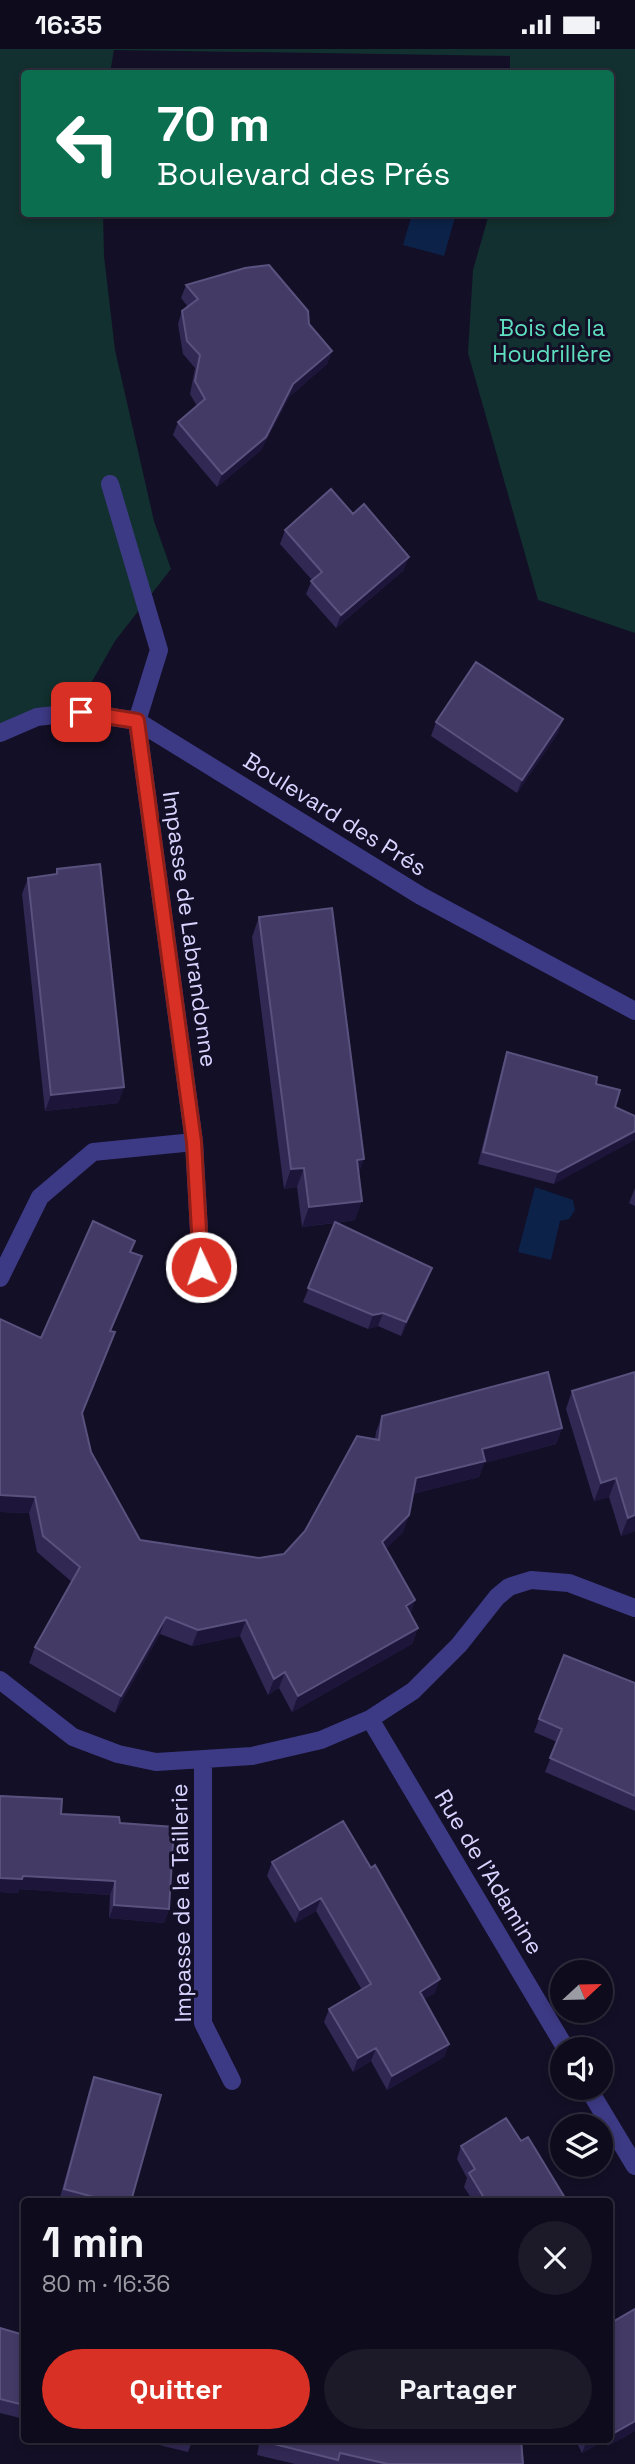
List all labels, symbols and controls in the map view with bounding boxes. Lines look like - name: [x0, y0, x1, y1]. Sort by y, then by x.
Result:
- text: 16:35: [35, 8, 102, 42]
- text: 70 m: [157, 93, 270, 155]
- icon: left: [42, 98, 133, 189]
- text: Boulevard des Prés: [157, 154, 450, 194]
- park label: Bois de la Houdrillère: [492, 313, 612, 369]
- pin: [51, 682, 111, 742]
- icon: arrive: [62, 693, 100, 731]
- street label: Boulevard des Prés: [238, 745, 432, 883]
- street label: Impasse de Labrandonne: [156, 789, 224, 1069]
- position arrow: [164, 1230, 238, 1304]
- street label: Impasse de la Taillerie: [164, 1783, 198, 2023]
- street label: Rue de l'Adamine: [428, 1784, 550, 1960]
- north arrow: [550, 1960, 612, 2023]
- map controls: [550, 1960, 613, 2177]
- button: sound: [550, 2037, 613, 2100]
- button: layers: [550, 2114, 613, 2177]
- text: 1 min: [42, 2216, 145, 2269]
- button: close: [518, 2221, 592, 2295]
- text: 80 m · 16:36: [42, 2269, 170, 2299]
- button: Quitter: [42, 2349, 310, 2429]
- button: Partager: [324, 2349, 592, 2429]

